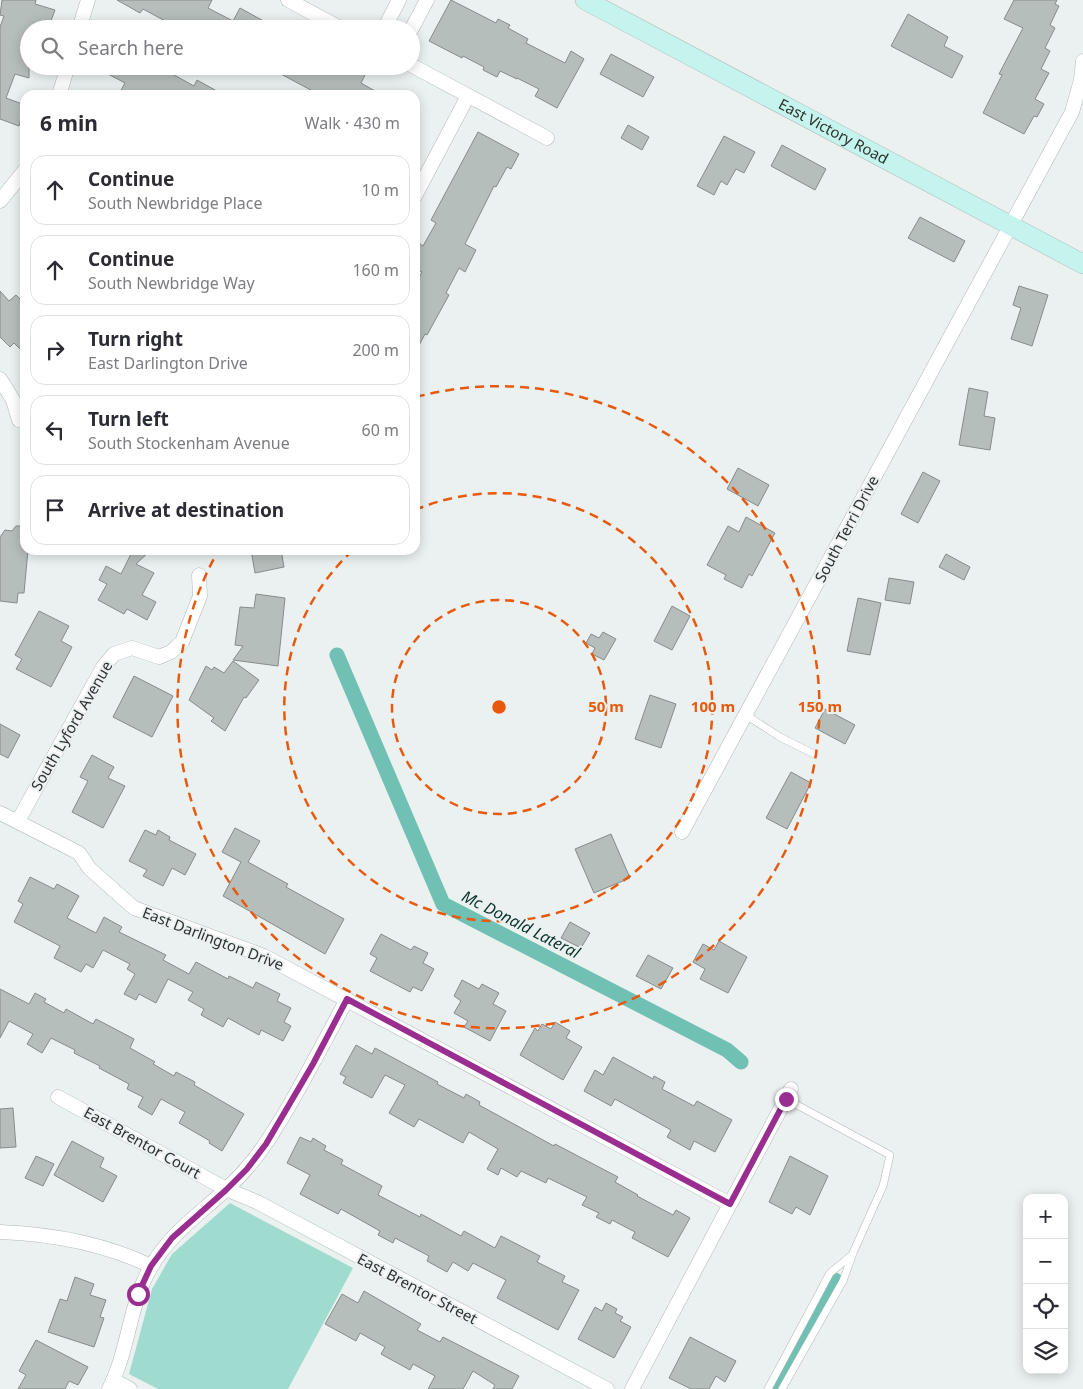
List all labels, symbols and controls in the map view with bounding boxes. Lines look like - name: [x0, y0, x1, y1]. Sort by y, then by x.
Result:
- search box: [20, 20, 420, 75]
- icon: search: [38, 34, 66, 62]
- text: Search here: [78, 35, 184, 61]
- street label: East Victory Road: [775, 93, 892, 168]
- text: 6 min: [40, 109, 98, 137]
- text: Walk · 430 m: [305, 112, 400, 134]
- text: Continue: [88, 166, 174, 192]
- icon: ahead: [41, 176, 69, 204]
- text: 10 m: [362, 179, 399, 201]
- text: South Newbridge Place: [88, 192, 263, 214]
- text: Continue: [88, 246, 174, 272]
- icon: ahead: [41, 256, 69, 284]
- text: 160 m: [352, 259, 399, 281]
- text: South Newbridge Way: [88, 272, 255, 294]
- text: Turn right: [88, 326, 183, 352]
- icon: right: [41, 336, 69, 364]
- text: 200 m: [352, 339, 399, 361]
- text: East Darlington Drive: [88, 352, 248, 374]
- text: Turn left: [88, 406, 169, 432]
- icon: left: [41, 416, 69, 444]
- text: 60 m: [362, 419, 399, 441]
- text: South Stockenham Avenue: [88, 432, 290, 454]
- street label: South Terri Drive: [810, 472, 883, 585]
- icon: arrive: [41, 496, 69, 524]
- text: Arrive at destination: [88, 497, 284, 523]
- street label: South Lyford Avenue: [26, 657, 116, 794]
- text: 50 m: [588, 696, 624, 716]
- text: 100 m: [691, 696, 735, 716]
- text: 150 m: [798, 696, 842, 716]
- centre of rings: [490, 698, 508, 716]
- water label: Mc Donald Lateral: [458, 885, 585, 964]
- street label: East Darlington Drive: [140, 902, 287, 974]
- route end: [775, 1088, 798, 1111]
- street label: East Brentor Court: [80, 1102, 205, 1183]
- map controls: [1023, 1194, 1068, 1374]
- button: +: [1023, 1194, 1068, 1239]
- button: −: [1023, 1239, 1068, 1284]
- street label: East Brentor Street: [354, 1248, 481, 1328]
- route start: [127, 1283, 150, 1306]
- button: locate: [1023, 1284, 1068, 1329]
- button: layers: [1023, 1329, 1068, 1374]

